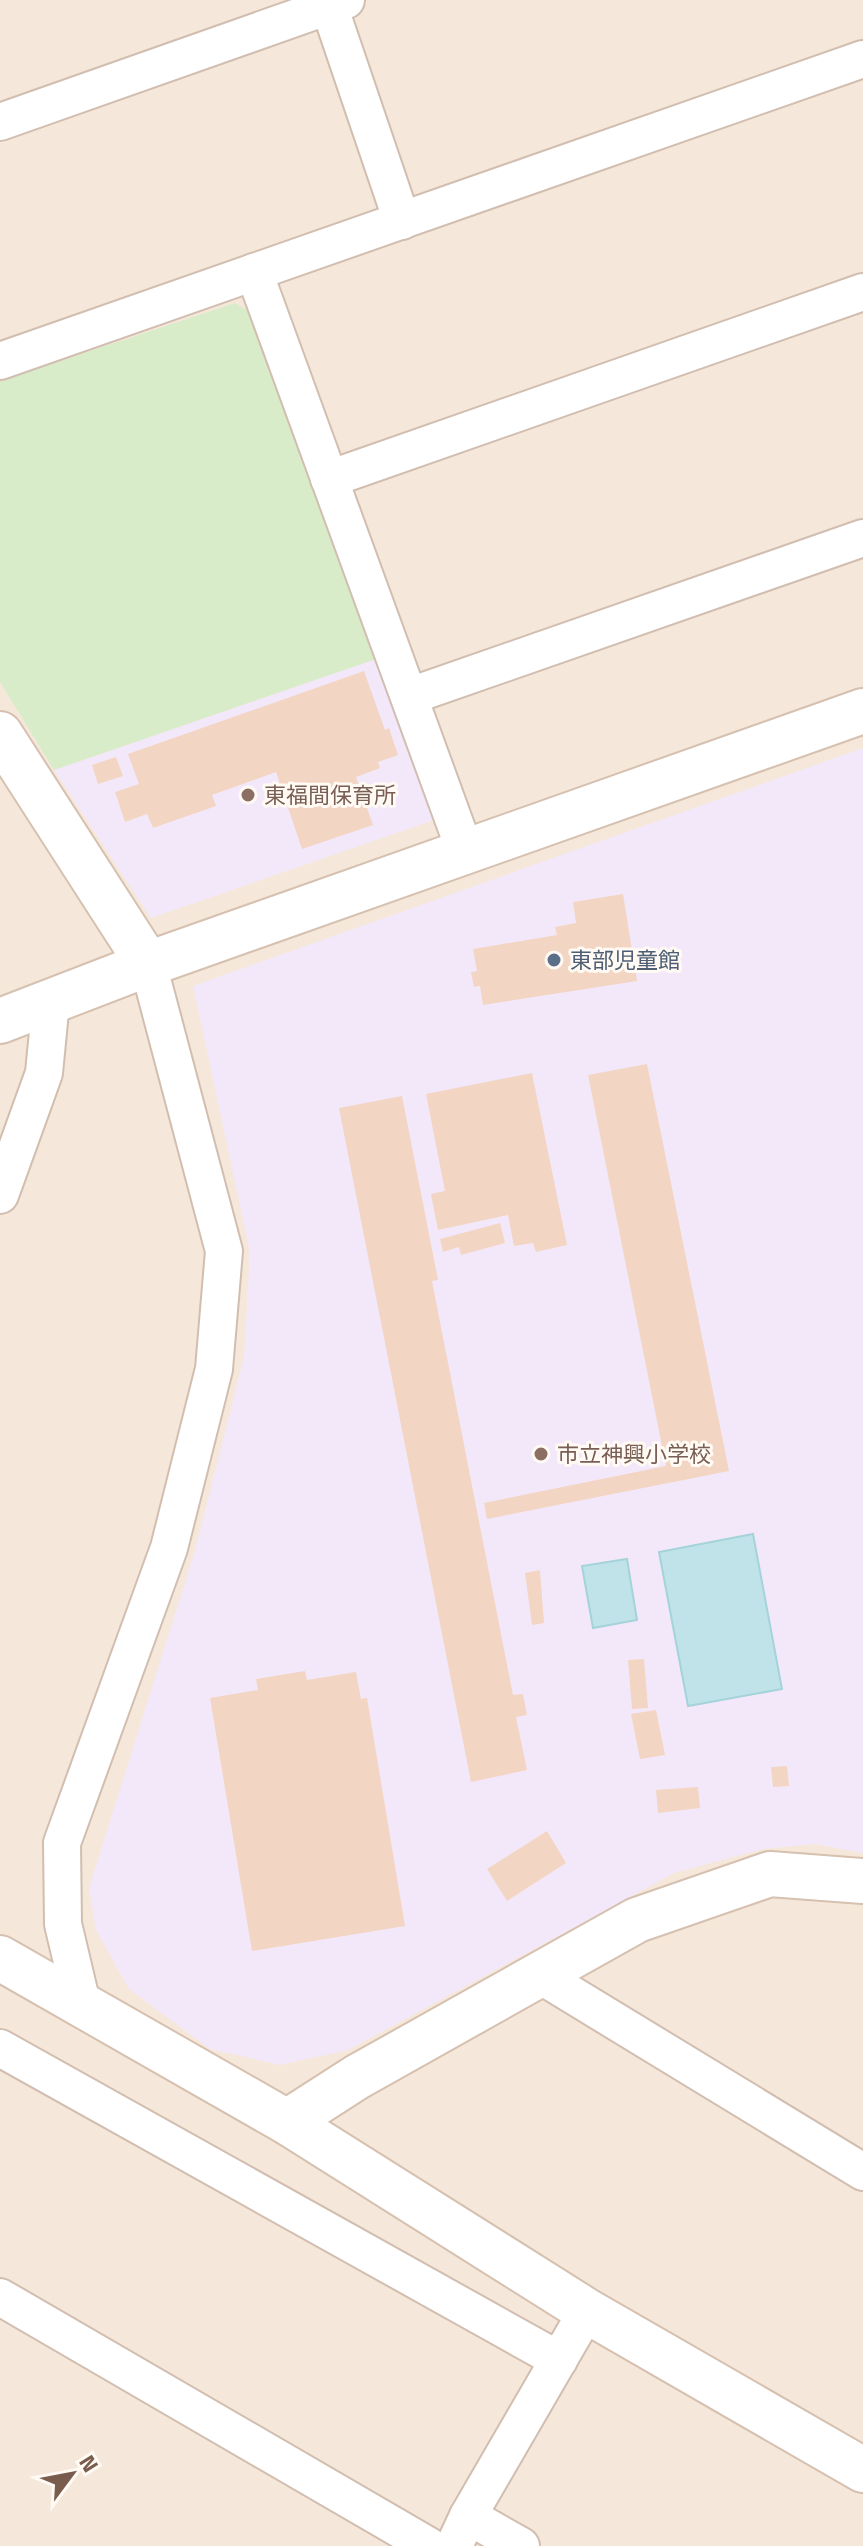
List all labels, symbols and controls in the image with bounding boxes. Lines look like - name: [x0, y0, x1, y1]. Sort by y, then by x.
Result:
- place label: 東福間保育所: [264, 778, 396, 812]
- marker: 東福間保育所: [239, 786, 257, 804]
- place label: 東部児童館: [570, 943, 680, 977]
- marker: 東部児童館: [545, 951, 563, 969]
- place label: 市立神興小学校: [557, 1437, 711, 1471]
- marker: 市立神興小学校: [532, 1445, 550, 1463]
- north arrow: [32, 2434, 112, 2514]
- text: N: [71, 2448, 107, 2479]

